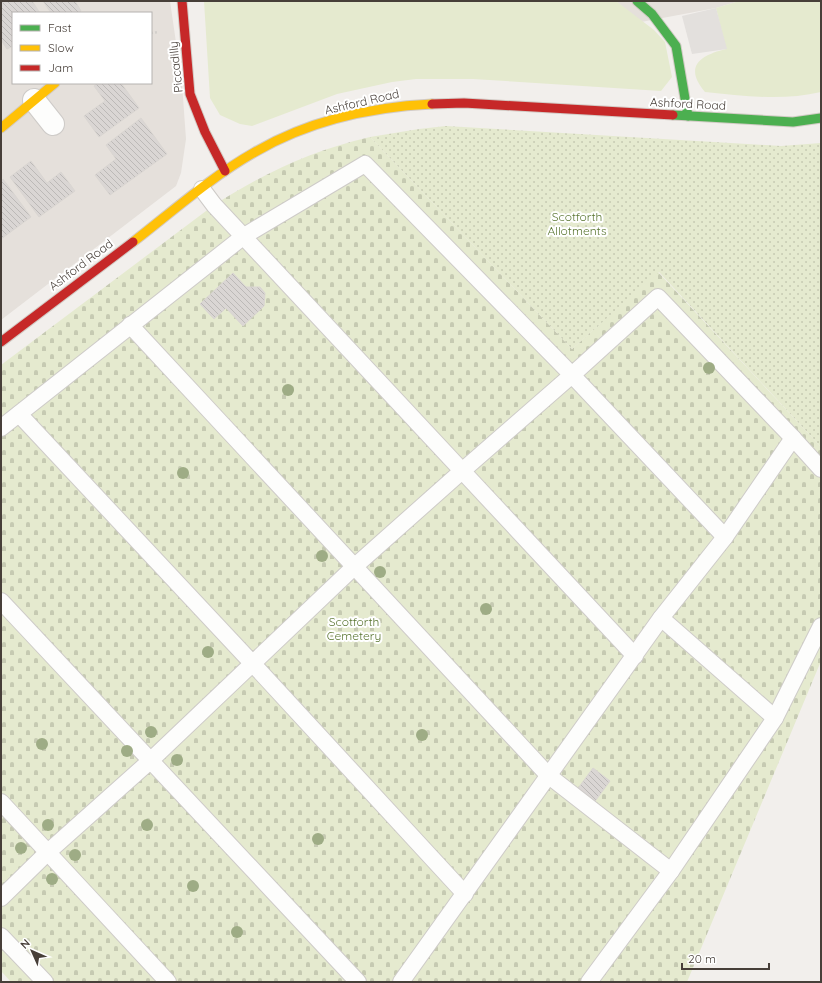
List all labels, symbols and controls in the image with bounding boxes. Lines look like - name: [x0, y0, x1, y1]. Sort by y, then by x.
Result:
- legend: [12, 12, 152, 84]
- text: Fast: [48, 20, 72, 35]
- text: Slow: [48, 40, 74, 55]
- street label: Piccadilly: [165, 41, 186, 93]
- text: Jam: [48, 60, 73, 75]
- street label: Ashford Road: [323, 86, 401, 117]
- street label: Ashford Road: [650, 94, 726, 113]
- park label: Scotforth Allotments: [547, 209, 607, 238]
- street label: Ashford Road: [46, 236, 116, 293]
- park label: Scotforth Cemetery: [327, 614, 381, 643]
- north arrow: [12, 931, 52, 971]
- text: N: [17, 936, 33, 952]
- scale bar: [682, 945, 769, 971]
- text: 20 m: [688, 951, 716, 966]

